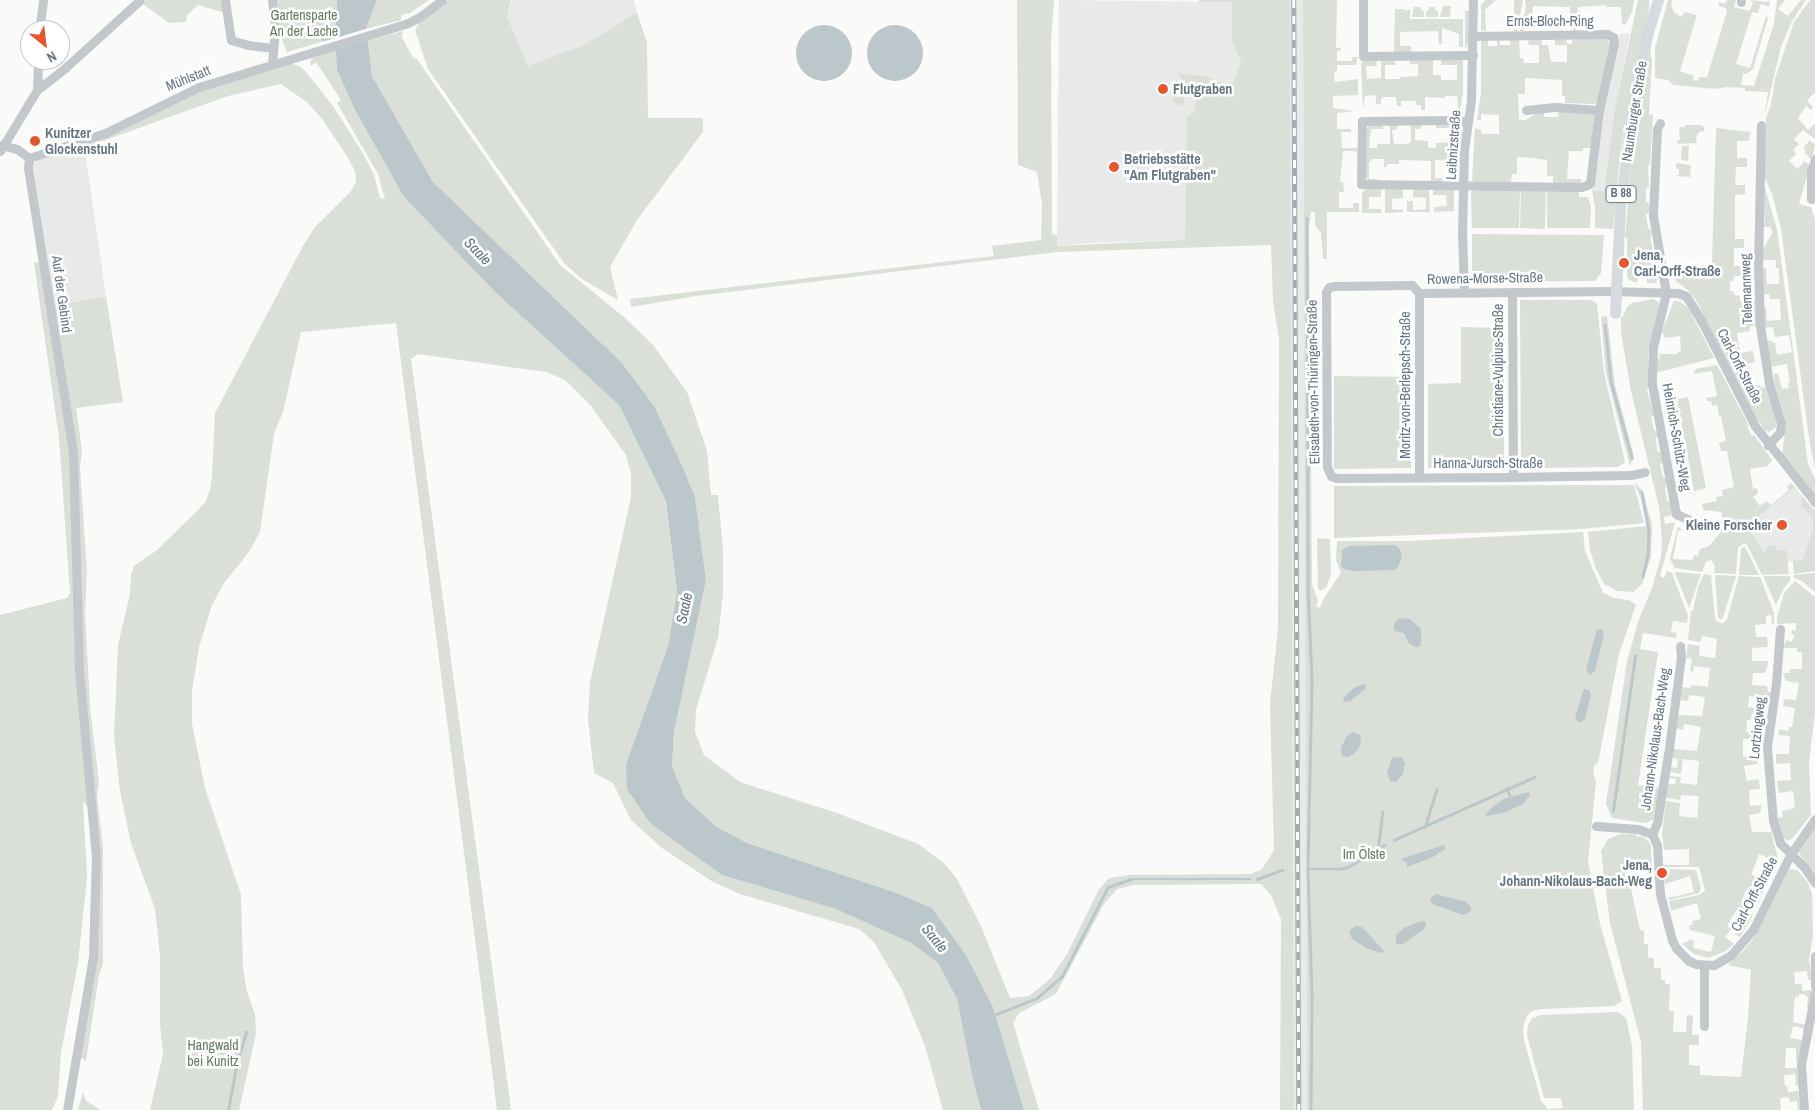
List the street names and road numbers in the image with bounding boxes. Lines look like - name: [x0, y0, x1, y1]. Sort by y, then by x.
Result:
- street label: Ernst-Bloch-Ring: [1506, 13, 1594, 29]
- street label: Naumburger Straße: [1618, 60, 1650, 162]
- street label: Mühlstatt: [163, 61, 213, 95]
- street label: Leibnizstraße: [1442, 109, 1464, 181]
- road number: B 88: [1605, 184, 1637, 203]
- street label: Telemannweg: [1736, 253, 1756, 325]
- street label: Auf der Gebind: [48, 254, 76, 334]
- street label: Rowena-Morse-Straße: [1427, 269, 1543, 287]
- street label: Elisabeth-von-Thüringen-Straße: [1303, 300, 1323, 464]
- street label: Christiane-Vulpius-Straße: [1490, 304, 1506, 436]
- street label: Moritz-von-Berlepsch-Straße: [1397, 311, 1413, 459]
- street label: Carl-Orff-Straße: [1714, 326, 1766, 406]
- street label: Heinrich-Schütz-Weg: [1659, 382, 1695, 492]
- street label: Hanna-Jursch-Straße: [1433, 455, 1543, 471]
- street label: Johann-Nikolaus-Bach-Weg: [1637, 667, 1673, 811]
- street label: Lortzingweg: [1745, 696, 1769, 760]
- street label: Carl-Orff-Straße: [1727, 854, 1781, 934]

